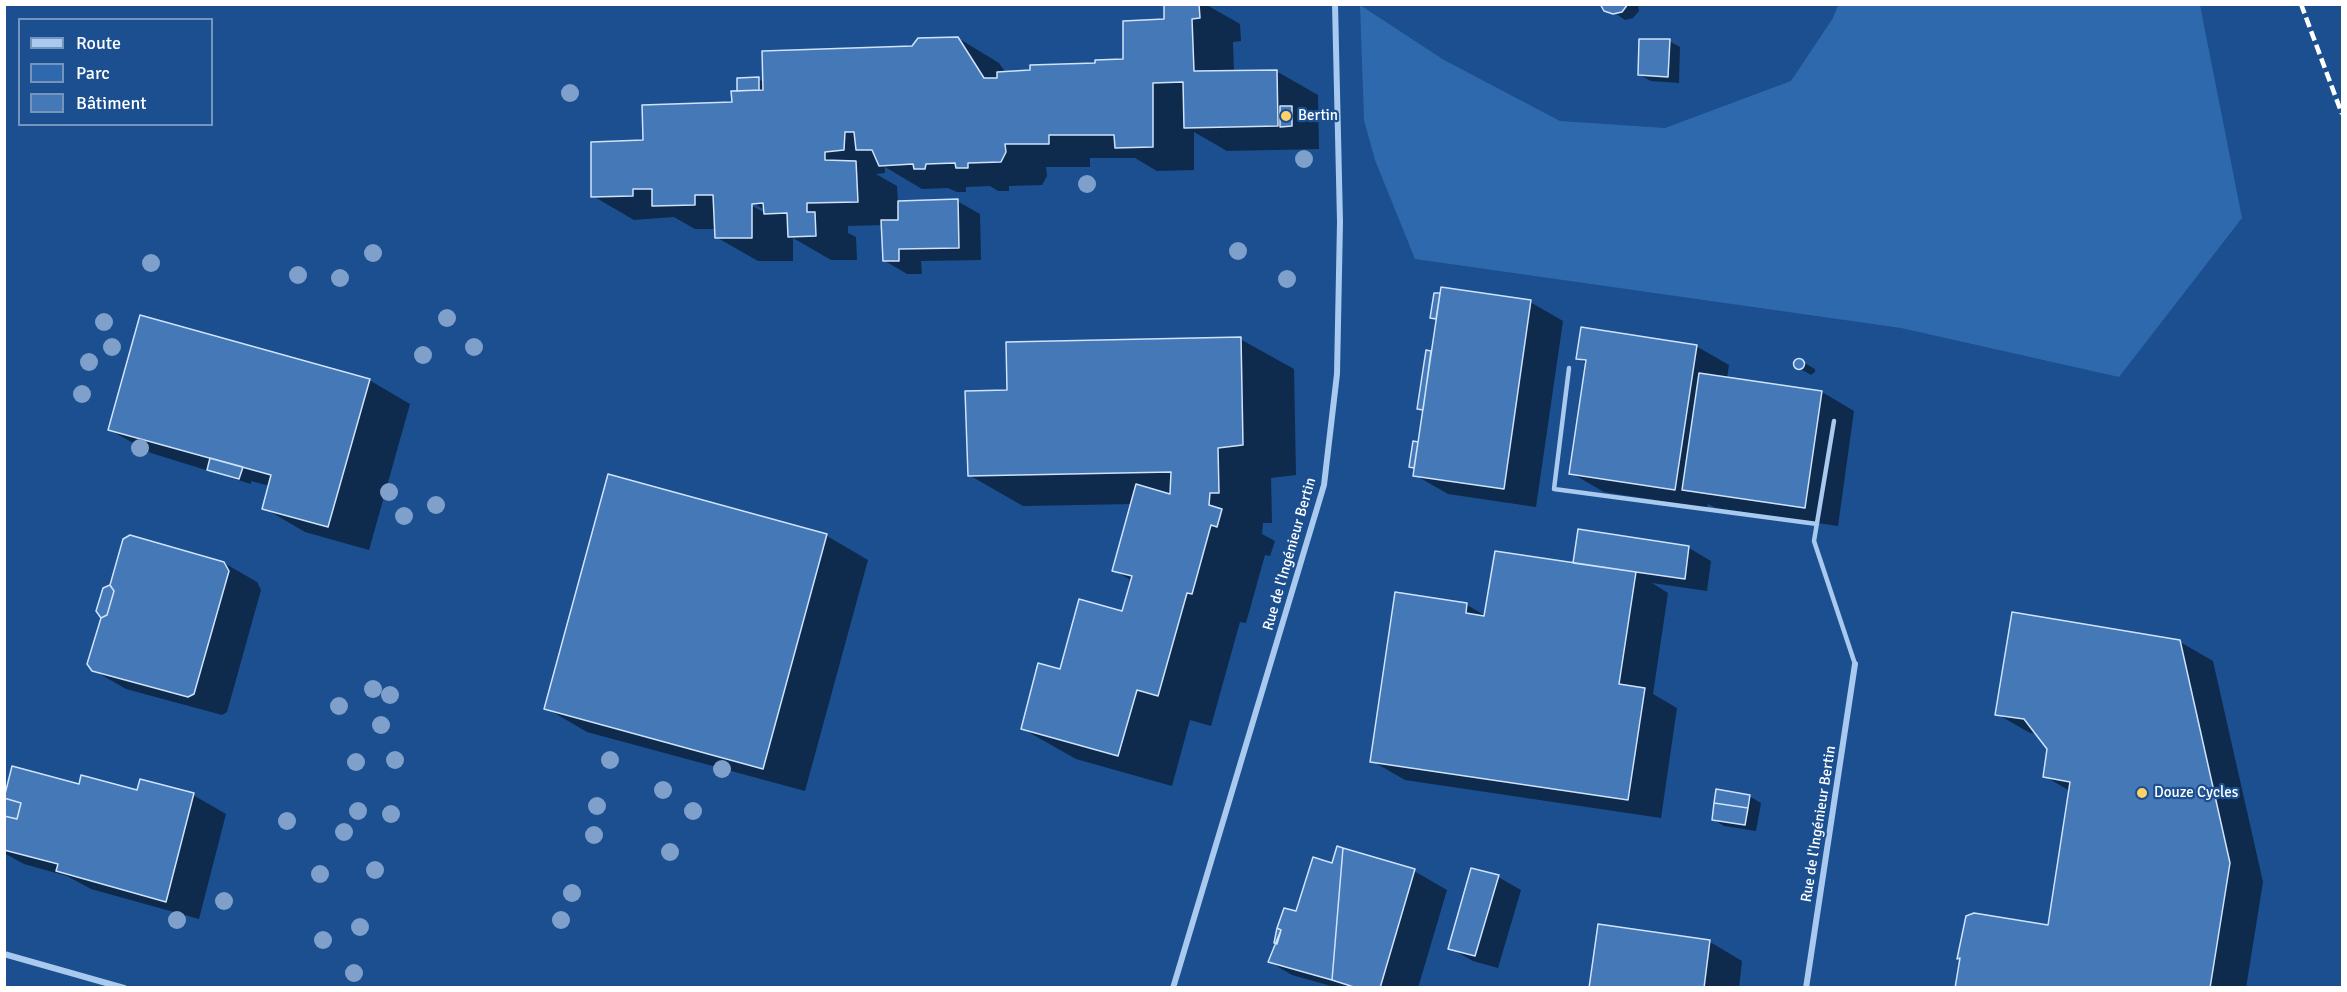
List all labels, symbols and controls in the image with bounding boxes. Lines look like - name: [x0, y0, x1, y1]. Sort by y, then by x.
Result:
- legend: [18, 18, 213, 126]
- text: Route: [76, 32, 121, 54]
- text: Parc: [76, 62, 110, 84]
- text: Bâtiment: [76, 92, 147, 114]
- place label: Bertin: [1298, 107, 1338, 125]
- marker: Bertin: [1279, 109, 1293, 123]
- street label: Rue de l'Ingénieur Bertin: [1260, 475, 1320, 633]
- street label: Rue de l'Ingénieur Bertin: [1798, 744, 1840, 904]
- place label: Douze Cycles: [2154, 784, 2238, 802]
- marker: Douze Cycles: [2135, 786, 2149, 800]

